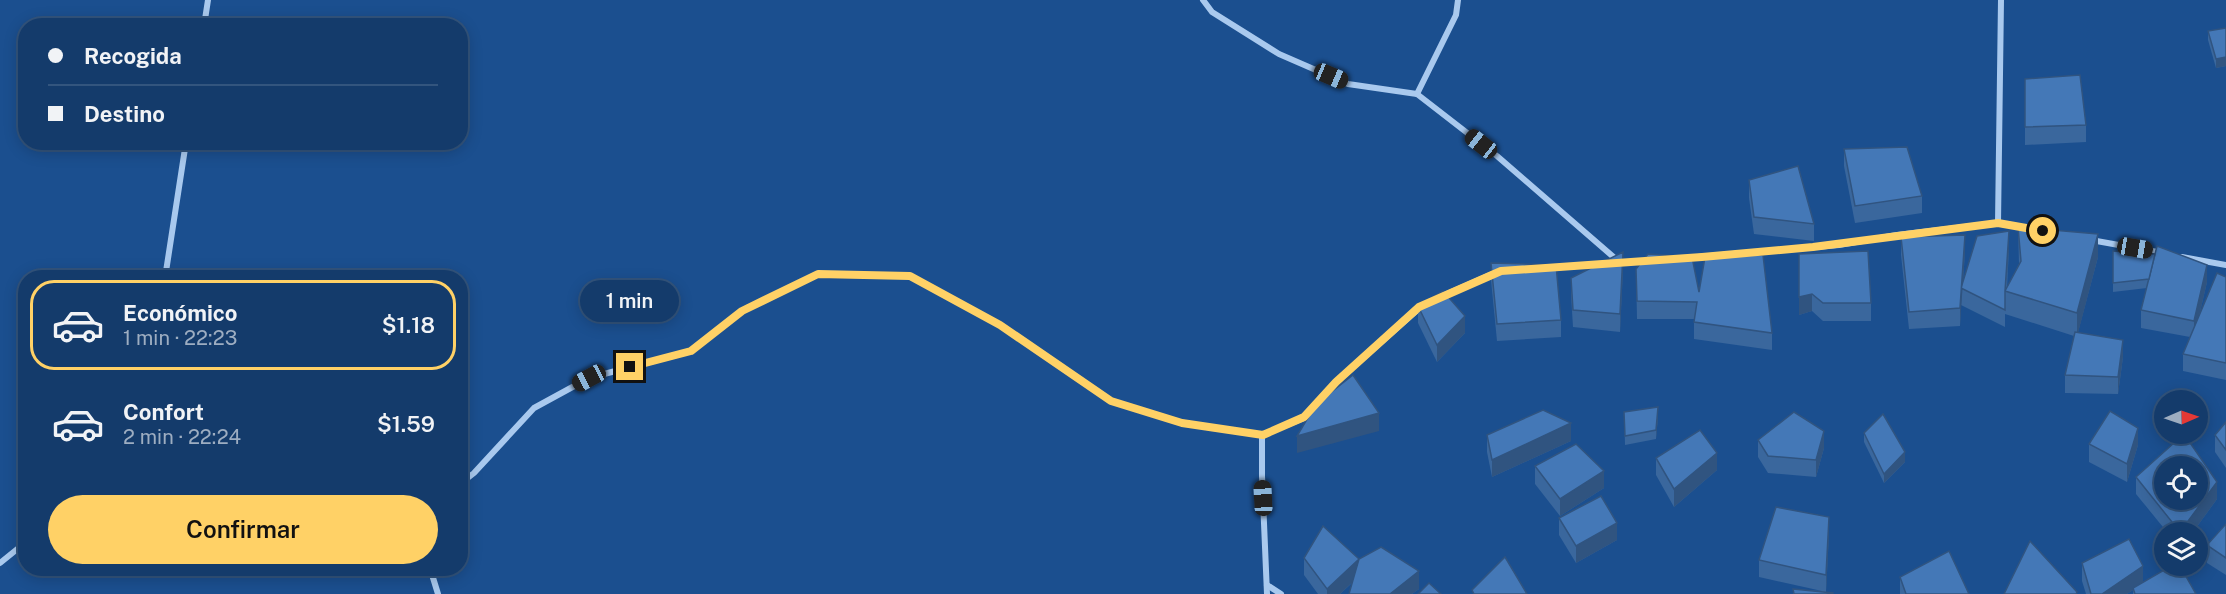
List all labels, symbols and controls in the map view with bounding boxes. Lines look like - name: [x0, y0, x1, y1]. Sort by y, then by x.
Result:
- text: Recogida: [84, 43, 182, 69]
- car: [1311, 61, 1351, 91]
- text: Destino: [84, 101, 165, 127]
- car: [1461, 126, 1501, 162]
- route start: [2029, 217, 2056, 244]
- car: [2116, 236, 2154, 260]
- callout: 1 min: [580, 280, 680, 322]
- text: 1 min: [606, 289, 653, 313]
- icon: car: [51, 298, 105, 352]
- text: Económico: [123, 300, 238, 326]
- text: $1.18: [382, 312, 435, 338]
- text: 1 min · 22:23: [123, 326, 237, 350]
- route end: [616, 353, 643, 380]
- car: [569, 362, 609, 394]
- north arrow: [2154, 390, 2208, 444]
- map controls: [2154, 390, 2208, 576]
- icon: car: [51, 397, 105, 451]
- text: Confort: [123, 399, 204, 425]
- text: $1.59: [377, 411, 435, 437]
- text: 2 min · 22:24: [123, 425, 241, 449]
- button: locate: [2154, 456, 2208, 510]
- car: [1253, 480, 1273, 516]
- button: Confirmar: [48, 495, 438, 564]
- button: layers: [2154, 522, 2208, 576]

